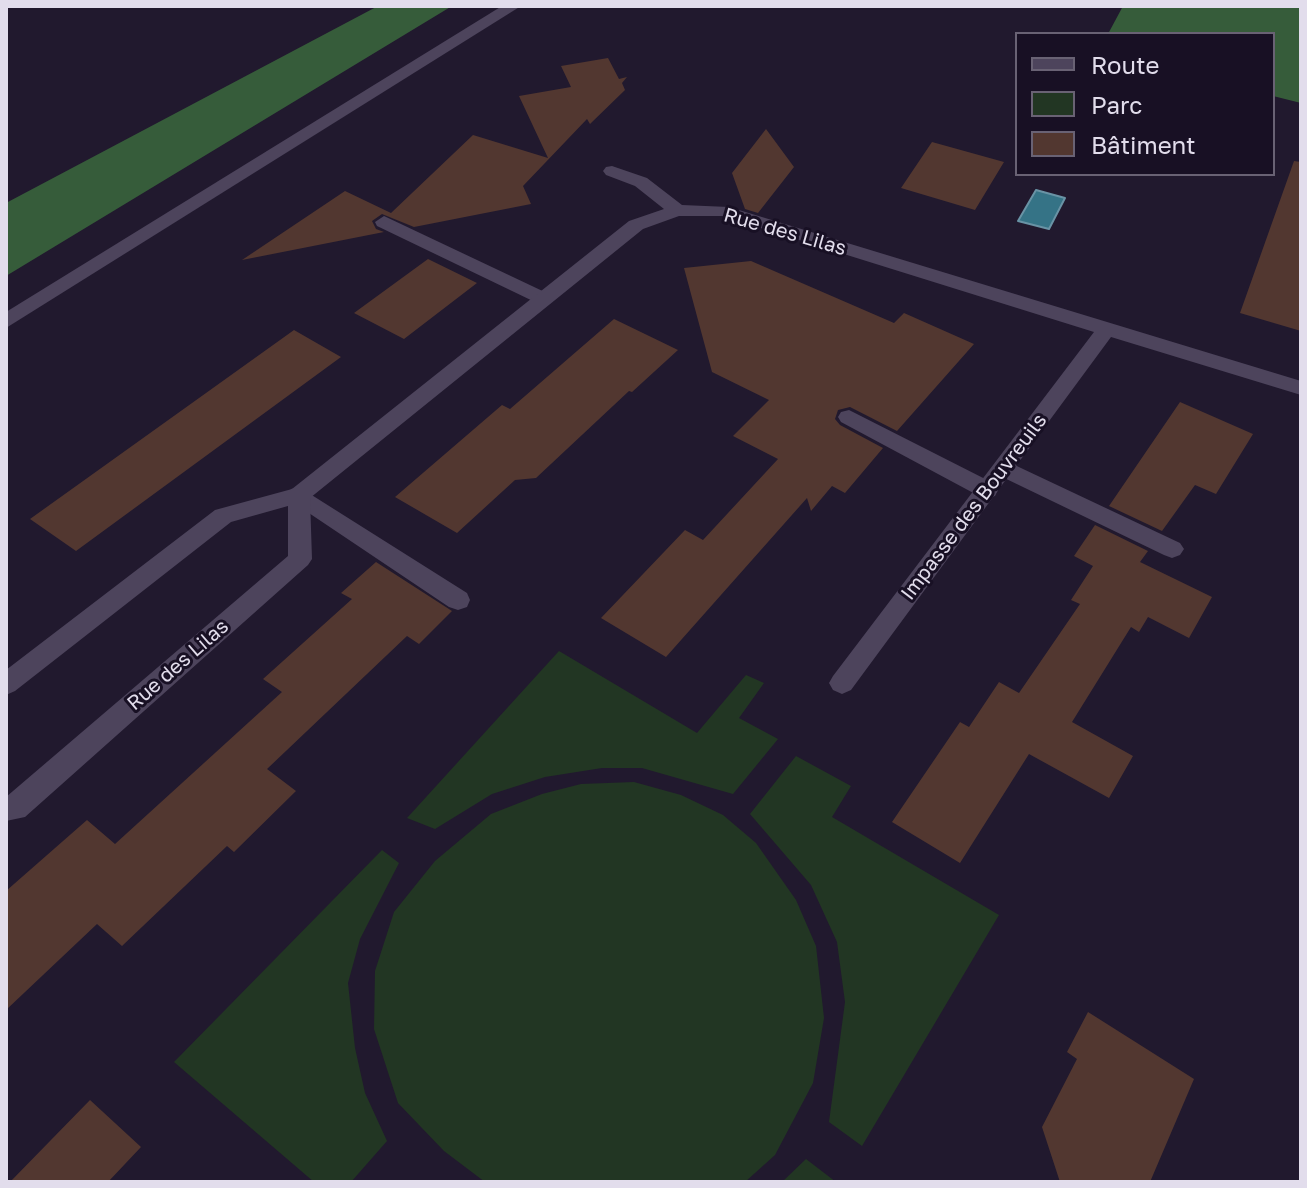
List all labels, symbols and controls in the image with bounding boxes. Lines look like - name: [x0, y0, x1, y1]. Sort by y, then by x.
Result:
- legend: [1015, 32, 1275, 176]
- text: Route: [1091, 50, 1160, 79]
- text: Parc: [1091, 90, 1142, 119]
- text: Bâtiment: [1091, 130, 1196, 159]
- street label: Rue des Lilas: [721, 203, 849, 261]
- street label: Impasse des Bouvreuils: [896, 409, 1052, 605]
- street label: Rue des Lilas: [122, 614, 234, 716]

